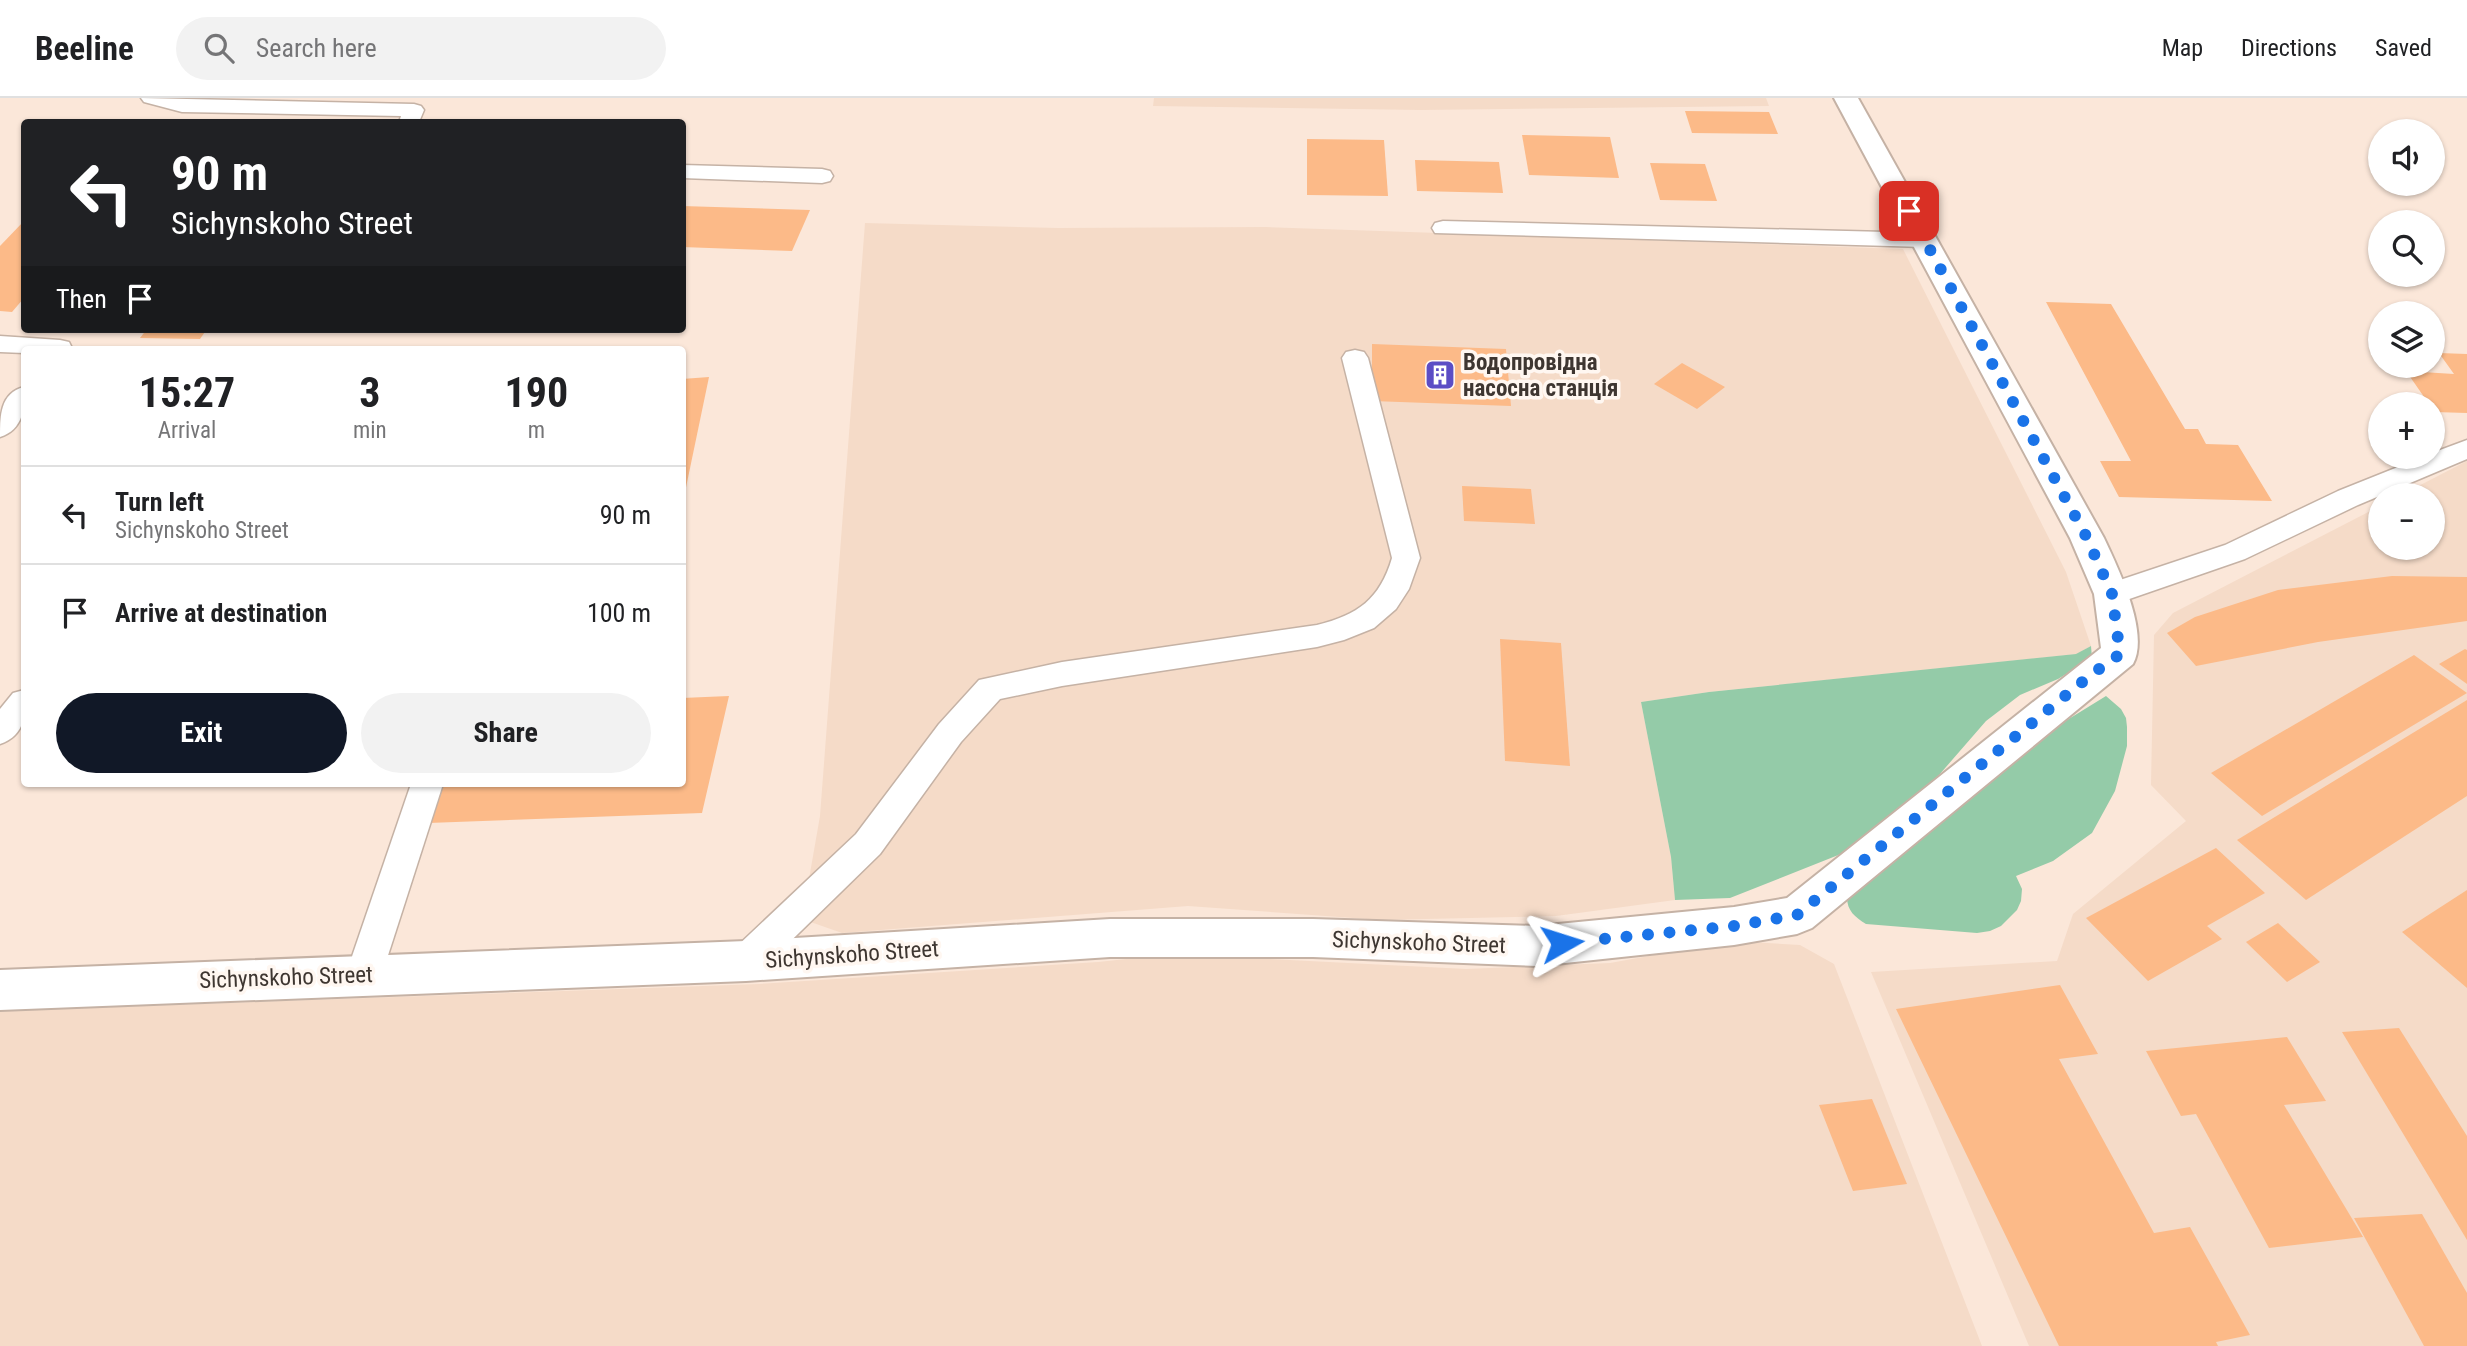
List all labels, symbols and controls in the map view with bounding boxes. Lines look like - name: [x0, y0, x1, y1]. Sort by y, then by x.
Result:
- search box: [176, 17, 666, 80]
- text: Beeline: [35, 29, 134, 68]
- icon: search: [200, 29, 238, 67]
- text: Search here: [256, 33, 377, 63]
- text: Map: [2162, 34, 2203, 62]
- text: Directions: [2241, 34, 2337, 62]
- text: Saved: [2375, 34, 2432, 62]
- map controls: [2368, 119, 2445, 560]
- button: sound: [2368, 119, 2445, 196]
- text: 90 m: [171, 145, 268, 202]
- icon: left: [56, 147, 147, 238]
- pin: [1879, 181, 1939, 241]
- icon: arrive: [1890, 192, 1928, 230]
- text: Sichynskoho Street: [171, 204, 413, 242]
- button: search: [2368, 210, 2445, 287]
- icon: arrive: [121, 280, 159, 318]
- text: Then: [56, 284, 107, 314]
- button: layers: [2368, 301, 2445, 378]
- place label: Водопровідна насосна станція: [1463, 349, 1618, 402]
- building icon: Водопровідна насосна станція: [1423, 358, 1457, 392]
- text: 15:27: [139, 368, 235, 417]
- text: 3: [359, 368, 380, 417]
- text: 190: [504, 368, 568, 417]
- button: +: [2368, 392, 2445, 469]
- text: Arrival: [158, 417, 216, 444]
- text: min: [353, 417, 387, 444]
- text: m: [528, 417, 545, 444]
- button: −: [2368, 483, 2445, 560]
- text: Turn left: [115, 487, 204, 517]
- icon: left: [56, 496, 94, 534]
- text: 90 m: [600, 500, 651, 530]
- text: Sichynskoho Street: [115, 517, 289, 544]
- icon: arrive: [56, 594, 94, 632]
- text: Arrive at destination: [115, 598, 327, 628]
- text: 100 m: [587, 598, 651, 628]
- button: Exit: [56, 693, 347, 773]
- button: Share: [361, 693, 651, 773]
- position arrow: [1525, 906, 1599, 980]
- street label: Sichynskoho Street: [1332, 926, 1506, 959]
- street label: Sichynskoho Street: [764, 935, 940, 974]
- street label: Sichynskoho Street: [199, 961, 373, 994]

